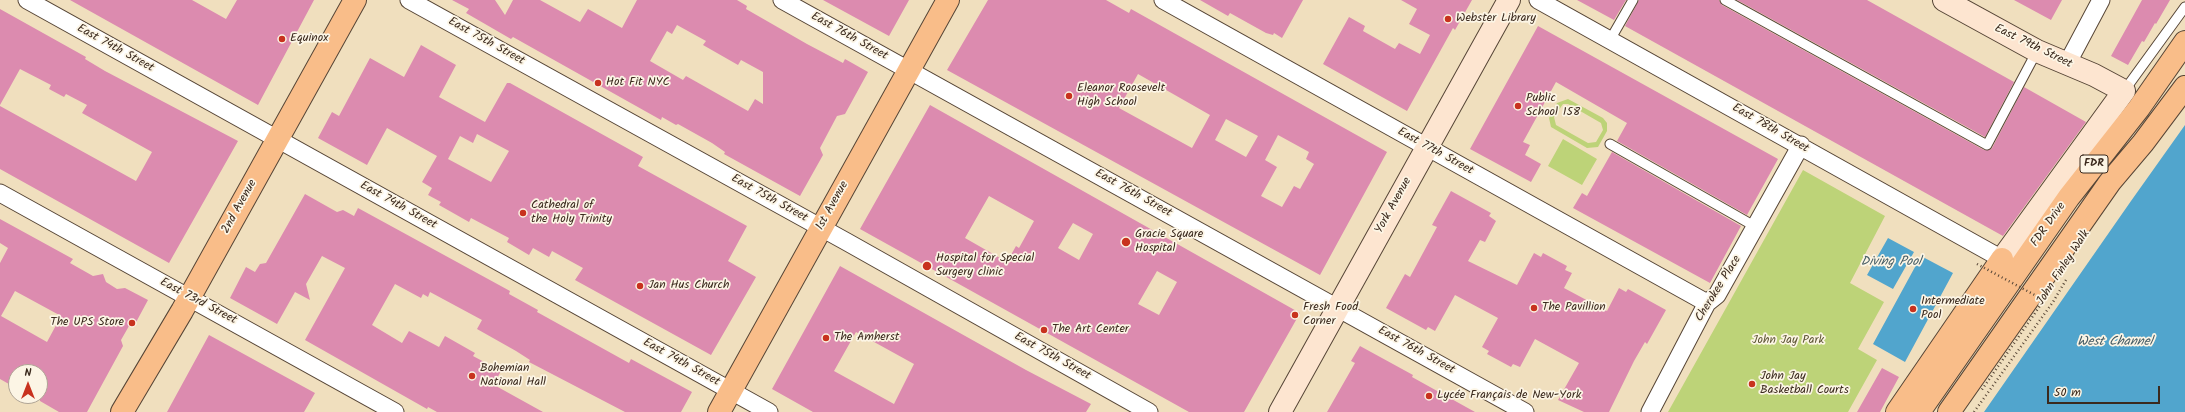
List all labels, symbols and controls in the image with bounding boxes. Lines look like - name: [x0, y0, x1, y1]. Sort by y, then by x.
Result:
- street label: East 76th Street: [808, 10, 890, 64]
- place label: Webster Library: [1456, 12, 1536, 26]
- marker: Webster Library: [1443, 14, 1453, 24]
- street label: East 75th Street: [445, 15, 527, 69]
- street label: East 74th Street: [74, 22, 156, 76]
- street label: East 79th Street: [1992, 22, 2074, 72]
- place label: Equinox: [290, 32, 328, 46]
- marker: Equinox: [277, 34, 287, 44]
- place label: Hot Fit NYC: [606, 76, 670, 90]
- marker: Hot Fit NYC: [593, 78, 603, 88]
- place label: Eleanor Roosevelt High School: [1077, 82, 1165, 110]
- marker: Eleanor Roosevelt High School: [1064, 91, 1074, 101]
- place label: Public School 158: [1526, 92, 1580, 120]
- marker: Public School 158: [1513, 101, 1523, 111]
- street label: East 78th Street: [1729, 101, 1811, 157]
- street label: East 77th Street: [1395, 125, 1475, 179]
- road number: FDR: [2080, 155, 2108, 173]
- street label: East 76th Street: [1092, 167, 1174, 221]
- street label: East 75th Street: [728, 172, 810, 226]
- street label: York Avenue: [1373, 175, 1415, 237]
- street label: 2nd Avenue: [219, 177, 261, 237]
- street label: East 74th Street: [357, 179, 439, 233]
- street label: 1st Avenue: [814, 179, 852, 233]
- place label: Cathedral of the Holy Trinity: [531, 199, 612, 227]
- street label: FDR Drive: [2029, 200, 2069, 250]
- marker: Cathedral of the Holy Trinity: [518, 208, 528, 218]
- place label: Gracie Square Hospital: [1135, 228, 1203, 256]
- street label: John Finley Walk: [2034, 228, 2094, 308]
- marker: Gracie Square Hospital: [1120, 236, 1132, 248]
- place label: Hospital for Special Surgery clinic: [936, 252, 1034, 280]
- street label: Cherokee Place: [1693, 253, 1745, 325]
- water label: Diving Pool: [1861, 255, 1921, 271]
- marker: Hospital for Special Surgery clinic: [921, 260, 933, 272]
- street label: East 73rd Street: [157, 276, 239, 328]
- place label: Jan Hus Church: [648, 279, 729, 293]
- marker: Jan Hus Church: [635, 281, 645, 291]
- place label: Intermediate Pool: [1921, 295, 1985, 323]
- place label: Fresh Food Corner: [1303, 301, 1358, 329]
- place label: The Pavillion: [1542, 301, 1606, 315]
- marker: The Pavillion: [1529, 303, 1539, 313]
- marker: Intermediate Pool: [1908, 304, 1918, 314]
- marker: Fresh Food Corner: [1290, 310, 1300, 320]
- place label: The UPS Store: [50, 316, 124, 330]
- marker: The UPS Store: [127, 318, 137, 328]
- place label: The Art Center: [1052, 323, 1129, 337]
- street label: East 76th Street: [1375, 324, 1457, 378]
- marker: The Art Center: [1039, 325, 1049, 335]
- street label: East 75th Street: [1011, 330, 1093, 384]
- place label: The Amherst: [834, 331, 899, 345]
- marker: The Amherst: [821, 333, 831, 343]
- park label: John Jay Park: [1752, 334, 1824, 348]
- water label: West Channel: [2077, 335, 2153, 351]
- street label: East 74th Street: [640, 336, 722, 390]
- place label: Bohemian National Hall: [480, 362, 546, 390]
- north arrow: [8, 364, 48, 404]
- text: N: [25, 364, 31, 382]
- place label: John Jay Basketball Courts: [1760, 370, 1849, 398]
- marker: Bohemian National Hall: [467, 371, 477, 381]
- scale bar: [2049, 378, 2162, 404]
- marker: John Jay Basketball Courts: [1747, 379, 1757, 389]
- text: 50 m: [2054, 383, 2081, 402]
- place label: Lycée Français de New-York: [1437, 389, 1581, 403]
- marker: Lycée Français de New-York: [1424, 391, 1434, 401]

